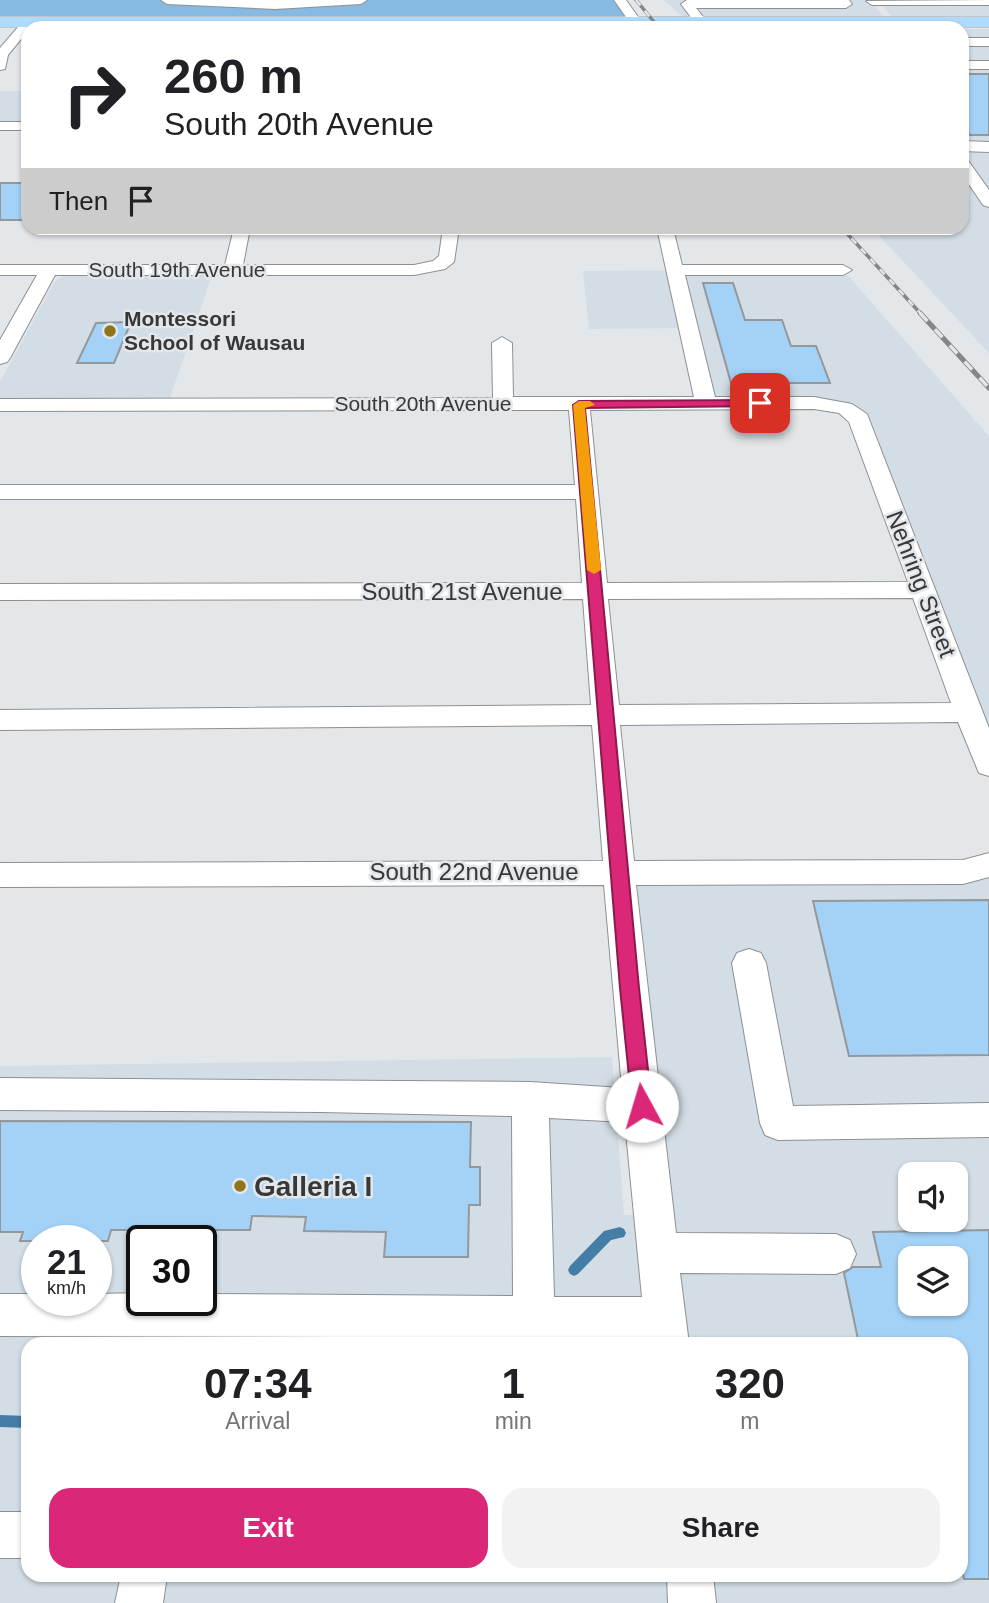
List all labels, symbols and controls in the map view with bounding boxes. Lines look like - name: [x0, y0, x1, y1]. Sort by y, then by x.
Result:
- icon: right: [49, 49, 140, 140]
- text: 260 m: [164, 49, 303, 103]
- text: South 20th Avenue: [164, 106, 434, 142]
- icon: arrive: [122, 182, 160, 220]
- text: Then: [49, 186, 108, 216]
- street label: South 19th Avenue: [88, 258, 266, 281]
- place label: Montessori School of Wausau: [124, 307, 305, 354]
- marker: Montessori School of Wausau: [102, 323, 118, 339]
- pin: [730, 373, 790, 433]
- icon: arrive: [741, 384, 779, 422]
- street label: South 20th Avenue: [334, 392, 512, 415]
- street label: Nehring Street: [881, 507, 962, 661]
- street label: South 21st Avenue: [361, 578, 563, 605]
- street label: South 22nd Avenue: [369, 858, 579, 885]
- position arrow: [605, 1069, 679, 1143]
- map controls: [898, 1162, 968, 1316]
- button: sound: [898, 1162, 968, 1232]
- place label: Galleria I: [254, 1171, 372, 1202]
- marker: Galleria I: [232, 1178, 248, 1194]
- speed limit sign: 30: [126, 1225, 217, 1316]
- text: 21: [47, 1242, 86, 1281]
- button: layers: [898, 1246, 968, 1316]
- text: km/h: [47, 1278, 86, 1298]
- text: 07:34: [204, 1360, 312, 1407]
- text: 1: [501, 1360, 525, 1407]
- text: 320: [715, 1360, 785, 1407]
- text: Arrival: [225, 1408, 290, 1434]
- text: min: [495, 1408, 532, 1434]
- text: m: [740, 1408, 759, 1434]
- button: Exit: [49, 1488, 488, 1568]
- button: Share: [502, 1488, 940, 1568]

